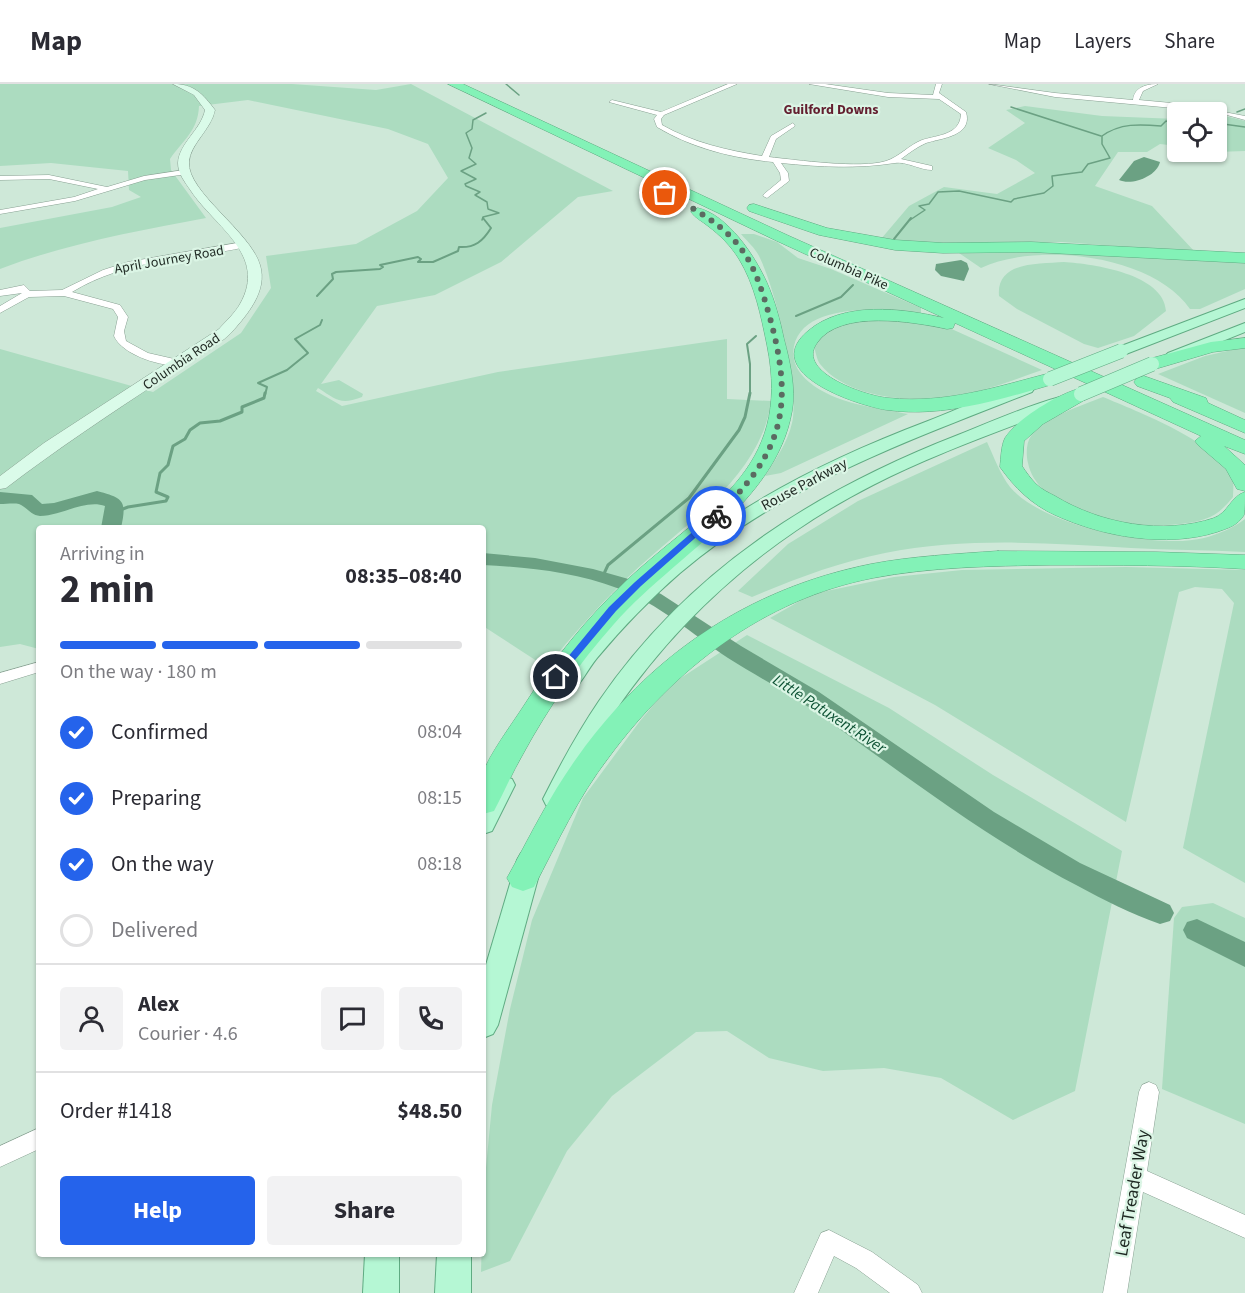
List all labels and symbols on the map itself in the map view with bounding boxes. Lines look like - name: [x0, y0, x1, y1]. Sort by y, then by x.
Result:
- district label: Guilford Downs: [783, 100, 879, 120]
- pin: [639, 167, 690, 218]
- street label: April Journey Road: [113, 241, 226, 279]
- street label: Columbia Pike: [806, 243, 891, 295]
- street label: Columbia Road: [139, 329, 224, 395]
- street label: Rouse Parkway: [758, 453, 851, 516]
- courier: [686, 486, 746, 546]
- pin: [530, 651, 581, 702]
- water label: Little Patuxent River: [769, 669, 892, 760]
- street label: Leaf Treader Way: [1109, 1127, 1156, 1258]

